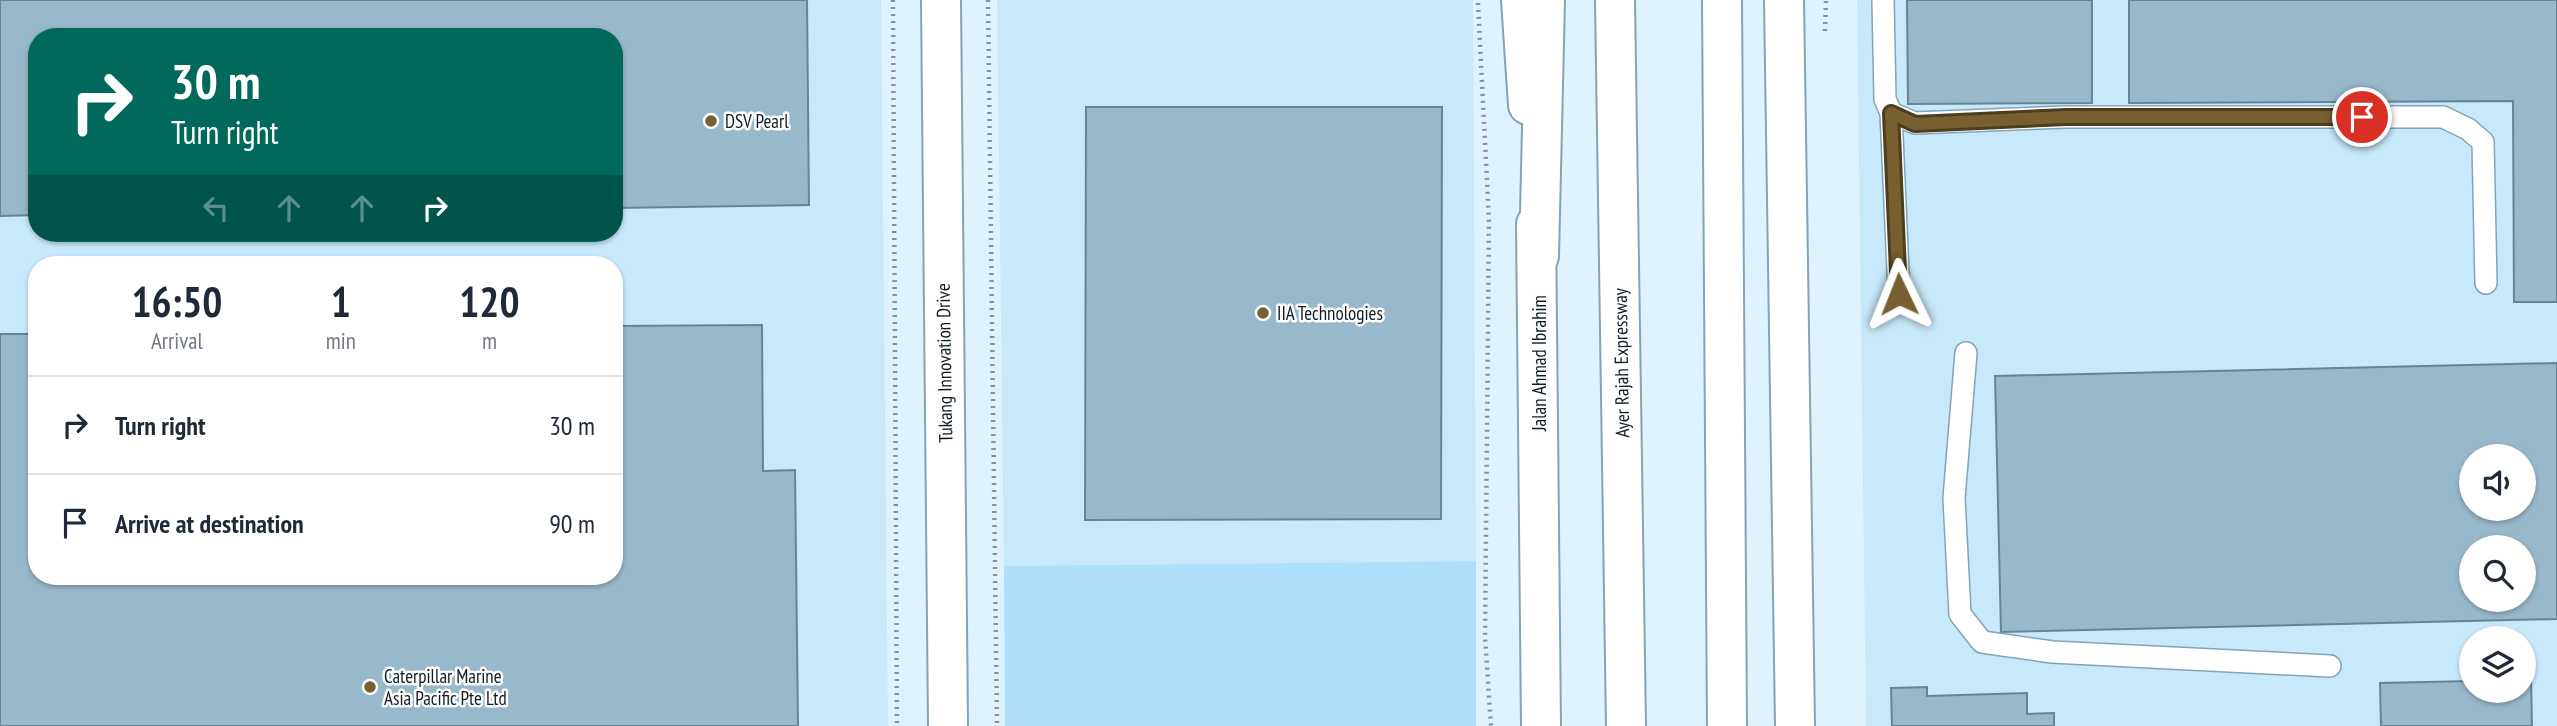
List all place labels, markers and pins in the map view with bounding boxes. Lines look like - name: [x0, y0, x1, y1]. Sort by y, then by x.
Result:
- pin: [2332, 87, 2392, 147]
- place label: DSV Pearl: [725, 109, 789, 133]
- marker: DSV Pearl: [703, 113, 719, 129]
- place label: IIA Technologies: [1277, 301, 1383, 325]
- marker: IIA Technologies: [1255, 305, 1271, 321]
- place label: Caterpillar Marine Asia Pacific Pte Ltd: [384, 664, 507, 710]
- marker: Caterpillar Marine Asia Pacific Pte Ltd: [362, 679, 378, 695]

